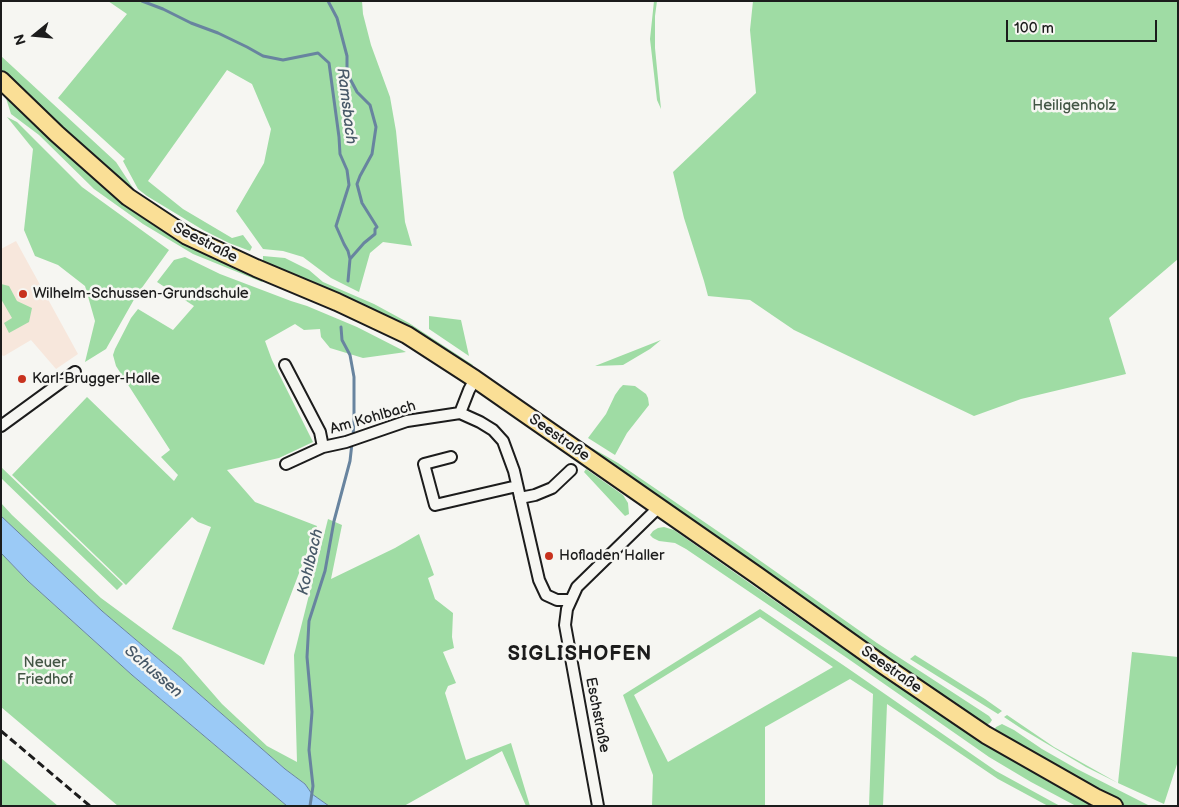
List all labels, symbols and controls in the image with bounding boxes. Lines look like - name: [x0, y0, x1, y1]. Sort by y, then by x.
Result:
- north arrow: [10, 10, 60, 60]
- scale bar: [1009, 10, 1160, 42]
- text: 100 m: [1014, 19, 1054, 38]
- text: N: [11, 32, 30, 47]
- water label: Ramsbach: [332, 67, 360, 145]
- park label: Heiligenholz: [1032, 97, 1116, 115]
- street label: Seestraße: [170, 219, 240, 267]
- place label: Wilhelm-Schussen-Grundschule: [33, 285, 249, 303]
- marker: Wilhelm-Schussen-Grundschule: [17, 288, 29, 300]
- place label: Karl-Brugger-Halle: [32, 370, 160, 388]
- marker: Karl-Brugger-Halle: [16, 373, 28, 385]
- street label: Am Kohlbach: [328, 397, 418, 439]
- street label: Seestraße: [525, 411, 593, 465]
- water label: Kohlbach: [294, 527, 328, 597]
- place label: Hofladen Haller: [559, 547, 664, 565]
- marker: Hofladen Haller: [543, 550, 555, 562]
- water label: Schussen: [120, 642, 186, 702]
- district label: SIGLISHOFEN: [506, 643, 654, 667]
- street label: Seestraße: [857, 643, 925, 697]
- park label: Neuer Friedhof: [17, 654, 73, 689]
- street label: Eschstraße: [581, 676, 613, 754]

